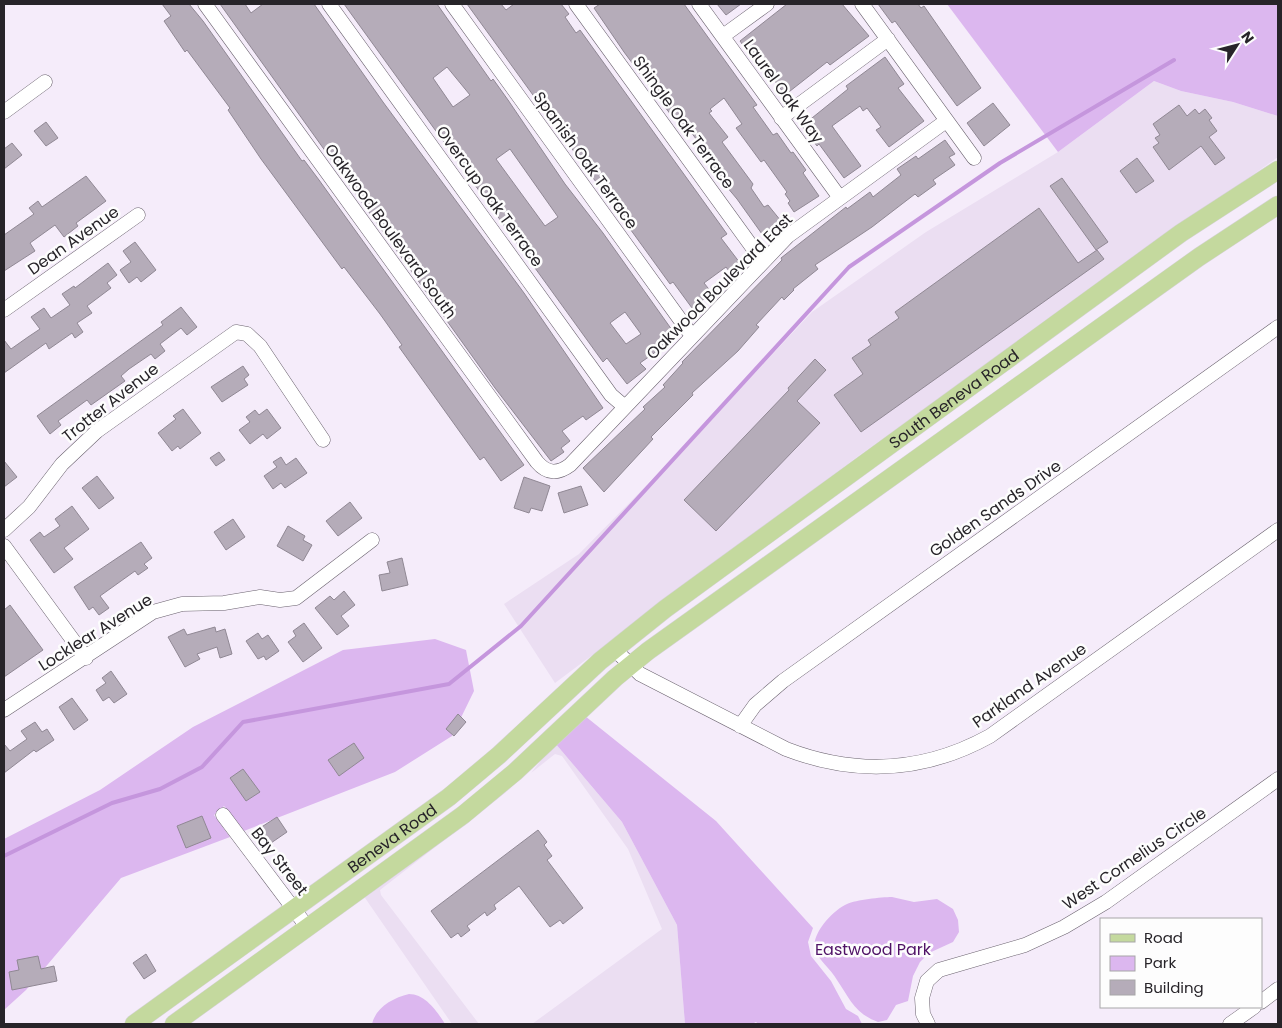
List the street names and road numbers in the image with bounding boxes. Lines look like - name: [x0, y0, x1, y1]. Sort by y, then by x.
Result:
- street label: Laurel Oak Way: [738, 35, 829, 148]
- street label: Shingle Oak Terrace: [627, 51, 740, 194]
- street label: Spanish Oak Terrace: [528, 87, 643, 234]
- street label: Overcup Oak Terrace: [431, 121, 549, 272]
- street label: Oakwood Boulevard South: [319, 139, 462, 324]
- street label: Dean Avenue: [23, 200, 124, 280]
- street label: Oakwood Boulevard East: [641, 208, 798, 365]
- street label: South Beneva Road: [884, 344, 1024, 454]
- street label: Trotter Avenue: [57, 357, 163, 447]
- street label: Golden Sands Drive: [925, 454, 1066, 563]
- street label: Locklear Avenue: [34, 588, 157, 677]
- street label: Parkland Avenue: [968, 637, 1091, 733]
- street label: Beneva Road: [343, 798, 442, 879]
- street label: West Cornelius Circle: [1058, 802, 1211, 915]
- street label: Bay Street: [246, 822, 314, 900]

